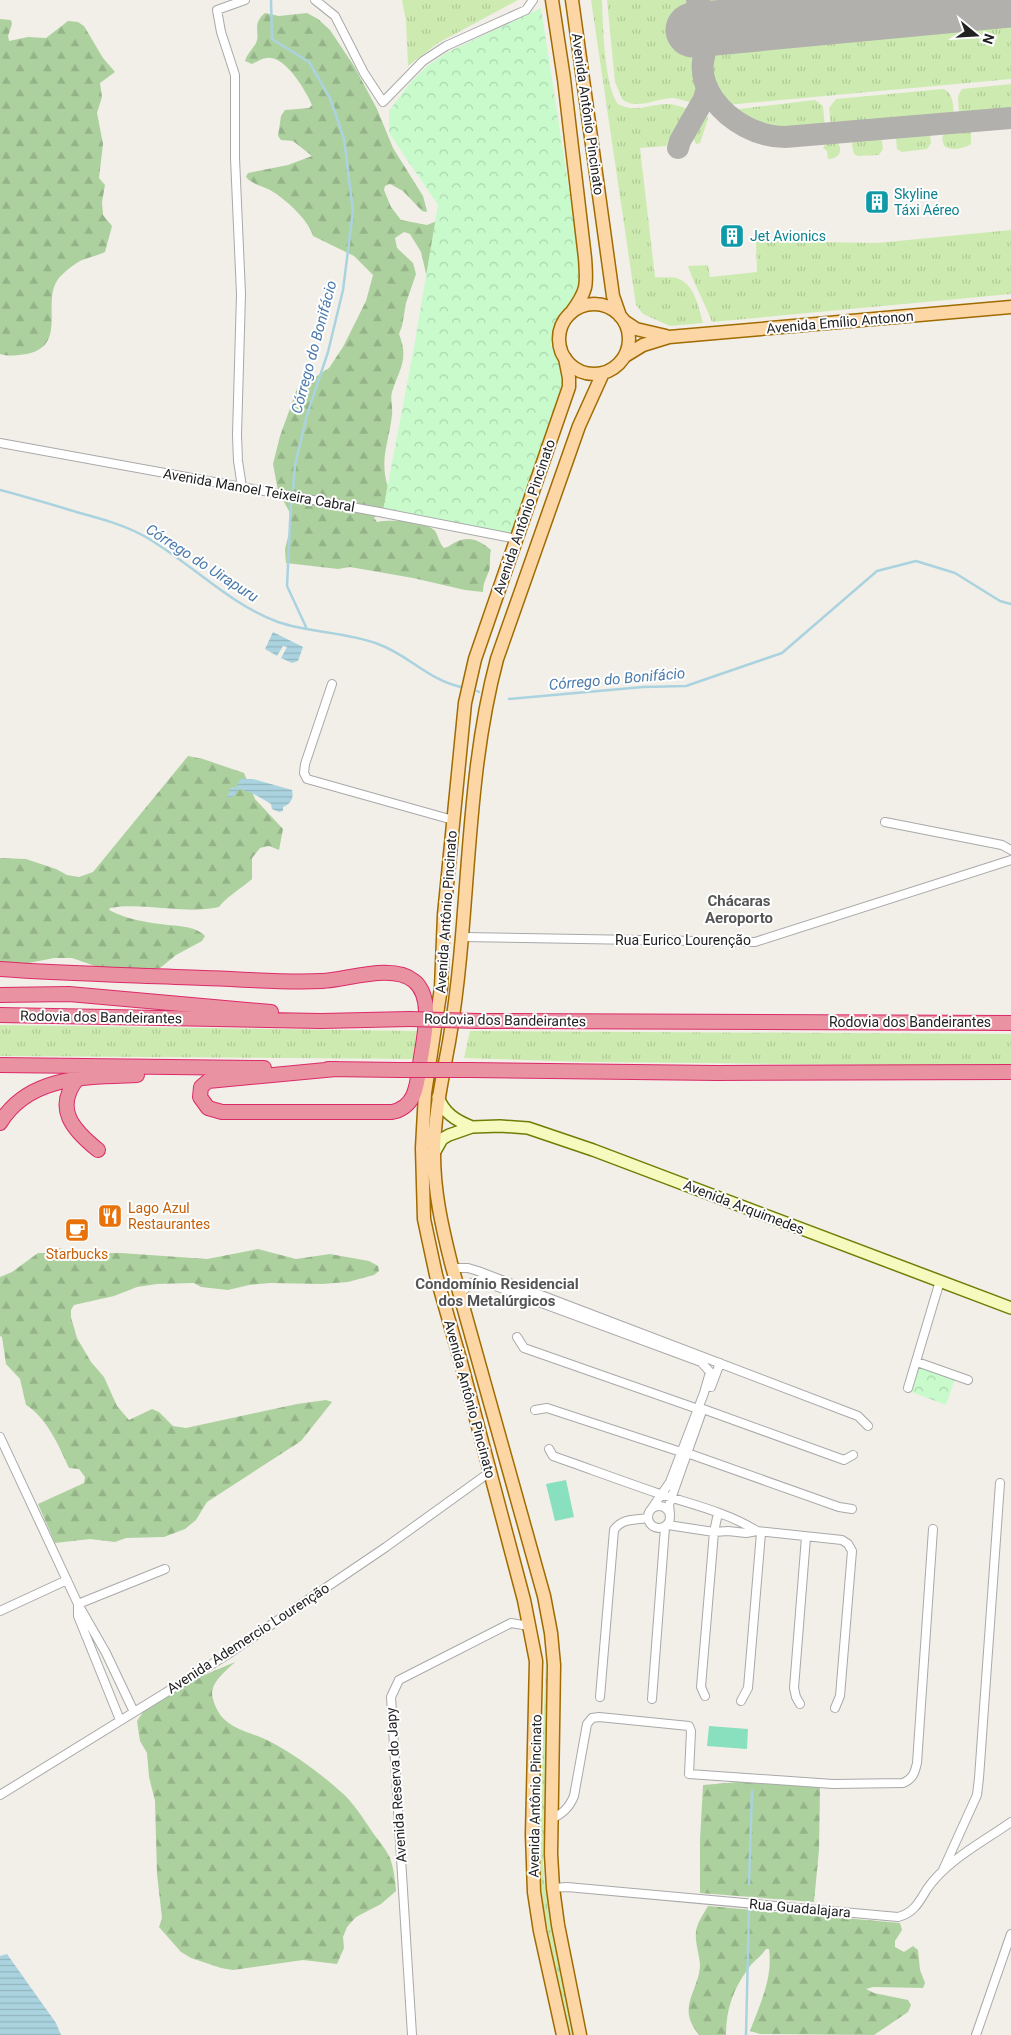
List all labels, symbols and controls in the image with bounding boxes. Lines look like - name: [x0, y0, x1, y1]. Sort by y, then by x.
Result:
- north arrow: [951, 10, 1001, 60]
- street label: Avenida Antônio Pincinato: [569, 32, 607, 196]
- text: N: [979, 32, 998, 46]
- place label: Skyline Táxi Aéreo: [894, 186, 960, 218]
- building icon: Skyline Táxi Aéreo: [864, 189, 890, 215]
- building icon: Jet Avionics: [719, 223, 745, 249]
- place label: Jet Avionics: [750, 228, 826, 244]
- water label: Córrego do Bonifácio: [288, 279, 340, 415]
- street label: Avenida Emílio Antonon: [766, 308, 914, 336]
- street label: Avenida Antônio Pincinato: [490, 437, 558, 597]
- street label: Avenida Manoel Teixeira Cabral: [162, 465, 356, 515]
- water label: Córrego do Uirapuru: [142, 520, 262, 606]
- water label: Córrego do Bonifácio: [548, 664, 686, 694]
- street label: Avenida Antônio Pincinato: [432, 830, 460, 994]
- district label: Chácaras Aeroporto: [705, 892, 773, 927]
- street label: Rua Eurico Lourenção: [615, 932, 751, 948]
- street label: Rodovia dos Bandeirantes: [20, 1008, 182, 1026]
- street label: Rodovia dos Bandeirantes: [424, 1011, 586, 1029]
- street label: Rodovia dos Bandeirantes: [829, 1014, 991, 1030]
- street label: Avenida Arquimedes: [681, 1177, 807, 1237]
- place label: Lago Azul Restaurantes: [128, 1200, 210, 1232]
- restaurant icon: Lago Azul Restaurantes: [97, 1203, 123, 1229]
- cafe icon: Starbucks: [64, 1217, 90, 1243]
- place label: Starbucks: [46, 1246, 108, 1262]
- district label: Condomínio Residencial dos Metalúrgicos: [415, 1275, 579, 1310]
- street label: Avenida Antônio Pincinato: [441, 1318, 499, 1480]
- street label: Avenida Ademercio Lourenção: [164, 1580, 332, 1696]
- street label: Avenida Reserva do Japy: [383, 1707, 409, 1863]
- street label: Avenida Antônio Pincinato: [526, 1714, 544, 1878]
- street label: Rua Guadalajara: [749, 1896, 851, 1920]

